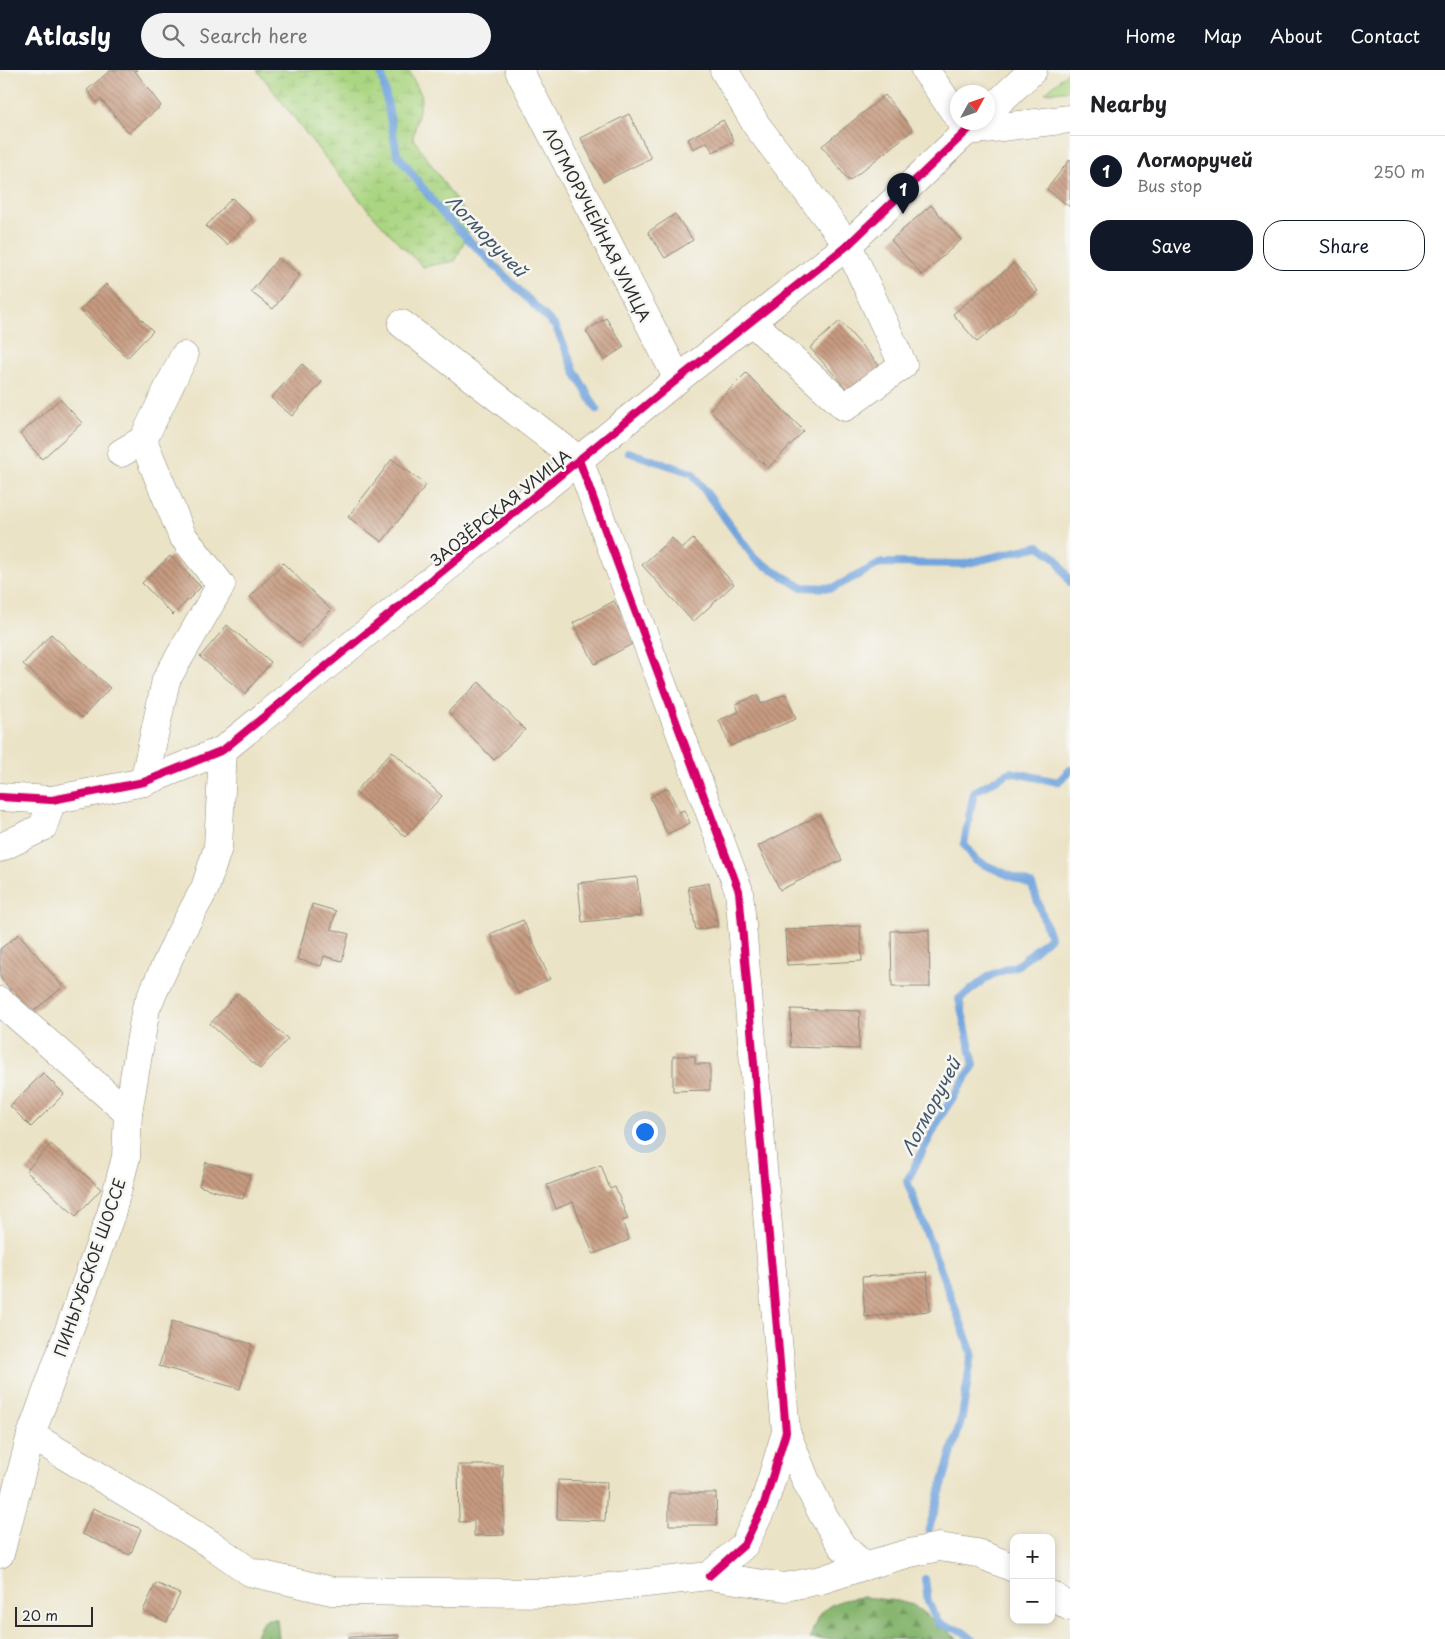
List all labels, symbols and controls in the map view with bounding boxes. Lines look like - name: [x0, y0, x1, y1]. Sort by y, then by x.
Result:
- search box: [141, 13, 491, 58]
- text: Atlasly: [25, 17, 111, 53]
- icon: search: [159, 21, 187, 49]
- text: Search here: [199, 21, 308, 49]
- text: Home: [1125, 22, 1175, 49]
- text: Map: [1203, 22, 1242, 49]
- text: About: [1270, 22, 1322, 49]
- text: Contact: [1350, 22, 1420, 49]
- north arrow: [950, 85, 995, 130]
- text: Nearby: [1090, 87, 1167, 119]
- street label: ЛОГМОРУЧЕЙНАЯ УЛИЦА: [538, 123, 658, 325]
- text: Логморучей: [1137, 145, 1253, 173]
- text: 1: [1102, 159, 1110, 183]
- text: 250 m: [1374, 159, 1425, 183]
- pin: 1: [887, 173, 919, 214]
- text: Bus stop: [1137, 173, 1202, 197]
- water label: Логморучей: [440, 187, 535, 284]
- button: Save: [1090, 220, 1253, 271]
- button: Share: [1263, 220, 1425, 271]
- street label: ЗАОЗЁРСКАЯ УЛИЦА: [425, 443, 575, 571]
- water label: Логморучей: [893, 1051, 968, 1159]
- your location: [632, 1119, 658, 1145]
- street label: ПИНЬГУБСКОЕ ШОССЕ: [47, 1174, 131, 1360]
- map controls: [1010, 1534, 1055, 1624]
- button: +: [1010, 1534, 1055, 1579]
- button: −: [1010, 1579, 1055, 1624]
- scale bar: [15, 1604, 92, 1627]
- text: 20 m: [22, 1605, 58, 1626]

